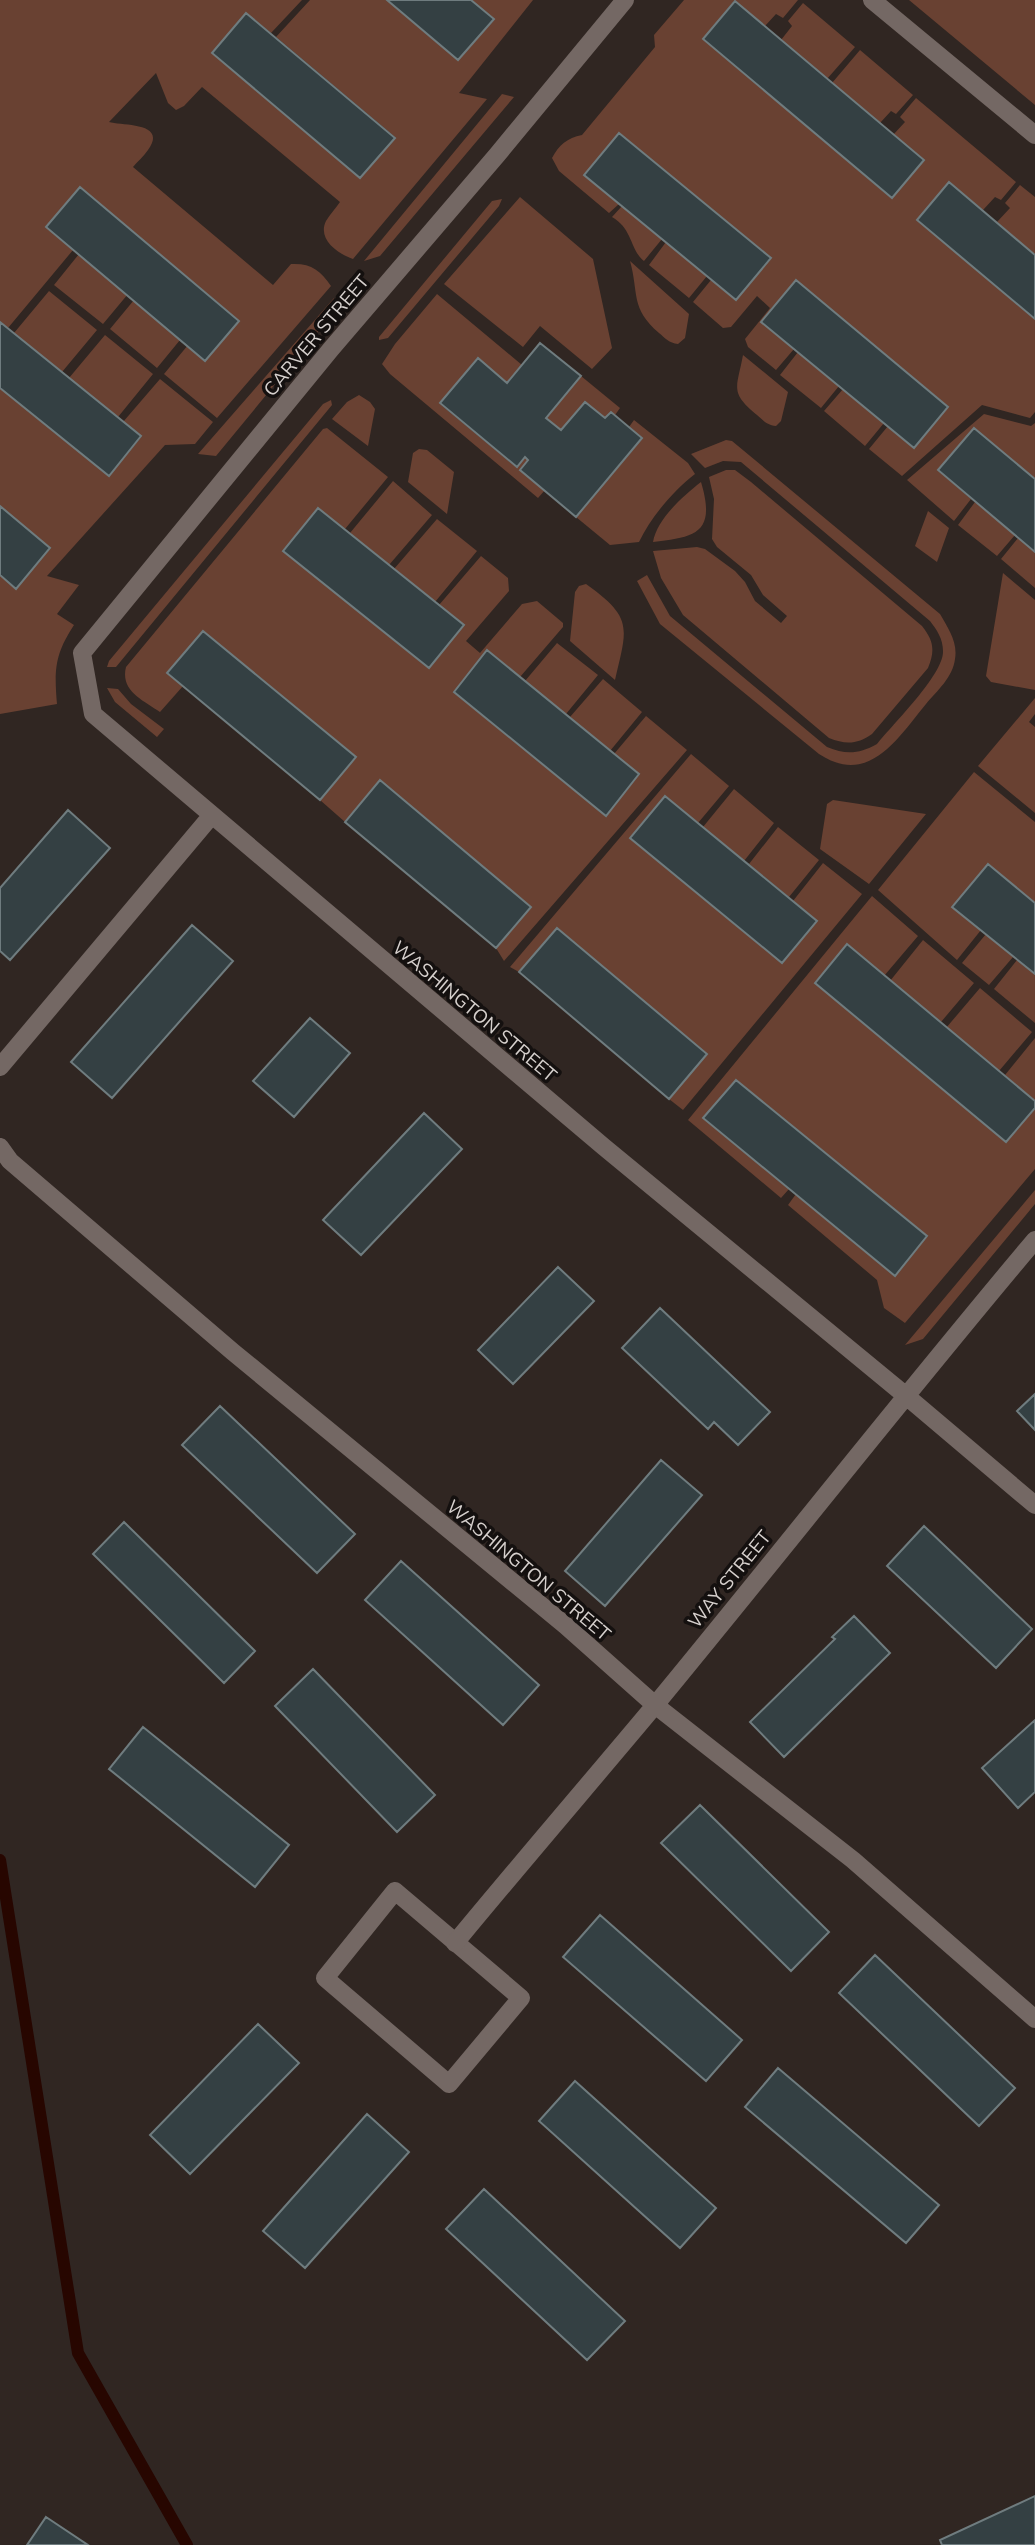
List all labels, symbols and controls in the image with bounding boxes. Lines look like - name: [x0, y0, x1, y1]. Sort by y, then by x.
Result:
- street label: CARVER STREET: [258, 269, 374, 401]
- street label: WASHINGTON STREET: [388, 935, 563, 1087]
- street label: WASHINGTON STREET: [442, 1494, 617, 1646]
- street label: WAY STREET: [682, 1525, 776, 1633]

